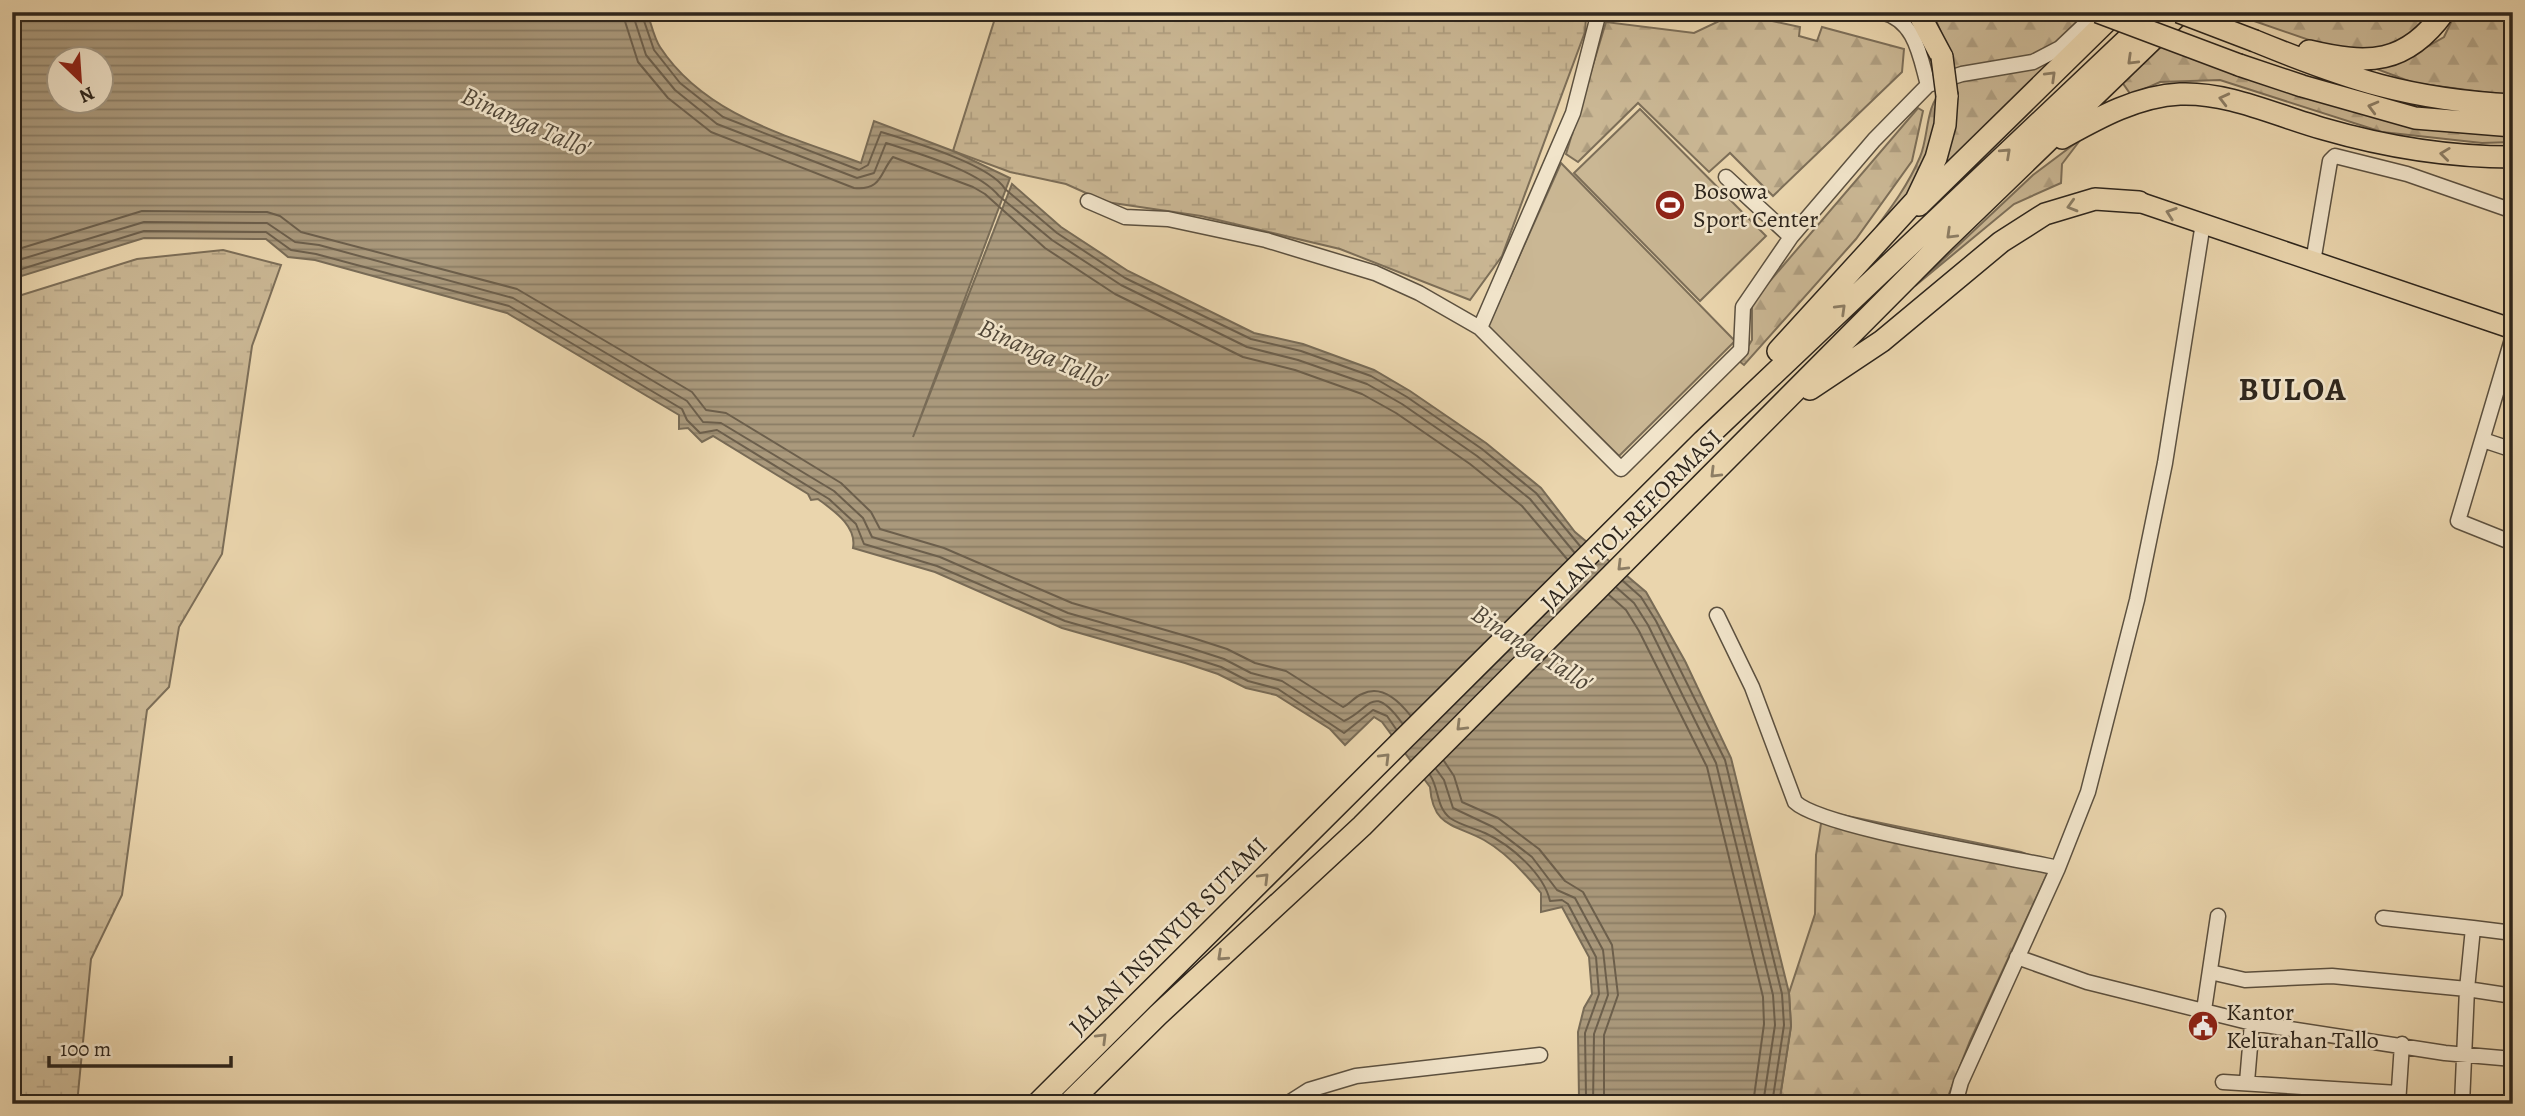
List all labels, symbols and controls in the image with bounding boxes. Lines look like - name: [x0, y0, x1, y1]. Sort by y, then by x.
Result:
- north arrow: [46, 46, 116, 116]
- one-way arrow: [2127, 51, 2140, 64]
- one-way arrow: [2043, 71, 2056, 84]
- water label: Binanga Tallo': [456, 78, 596, 166]
- text: N: [75, 80, 99, 109]
- one-way arrow: [2218, 93, 2230, 107]
- one-way arrow: [2367, 101, 2379, 115]
- one-way arrow: [2439, 146, 2450, 161]
- one-way arrow: [1998, 149, 2011, 162]
- place label: Bosowa Sport Center: [1693, 175, 1819, 235]
- sports icon: Bosowa Sport Center: [1653, 188, 1687, 222]
- one-way arrow: [2066, 197, 2078, 212]
- one-way arrow: [2165, 206, 2177, 221]
- one-way arrow: [1946, 226, 1959, 239]
- one-way arrow: [1832, 304, 1845, 317]
- water label: Binanga Tallo': [973, 310, 1113, 398]
- district label: BULOA: [2238, 367, 2348, 411]
- street label: JALAN TOL REFORMASI: [1533, 422, 1729, 618]
- one-way arrow: [1711, 465, 1724, 478]
- one-way arrow: [1618, 557, 1631, 570]
- water label: Binanga Tallo': [1465, 596, 1599, 700]
- one-way arrow: [1457, 718, 1470, 731]
- one-way arrow: [1376, 753, 1389, 766]
- street label: JALAN INSINYUR SUTAMI: [1062, 830, 1274, 1042]
- one-way arrow: [1255, 873, 1268, 886]
- one-way arrow: [1217, 948, 1230, 960]
- place label: Kantor Kelurahan Tallo: [2226, 996, 2379, 1056]
- public building icon: Kantor Kelurahan Tallo: [2186, 1009, 2220, 1043]
- scale bar: [49, 1025, 231, 1069]
- one-way arrow: [1094, 1034, 1107, 1047]
- text: 100 m: [60, 1035, 111, 1063]

